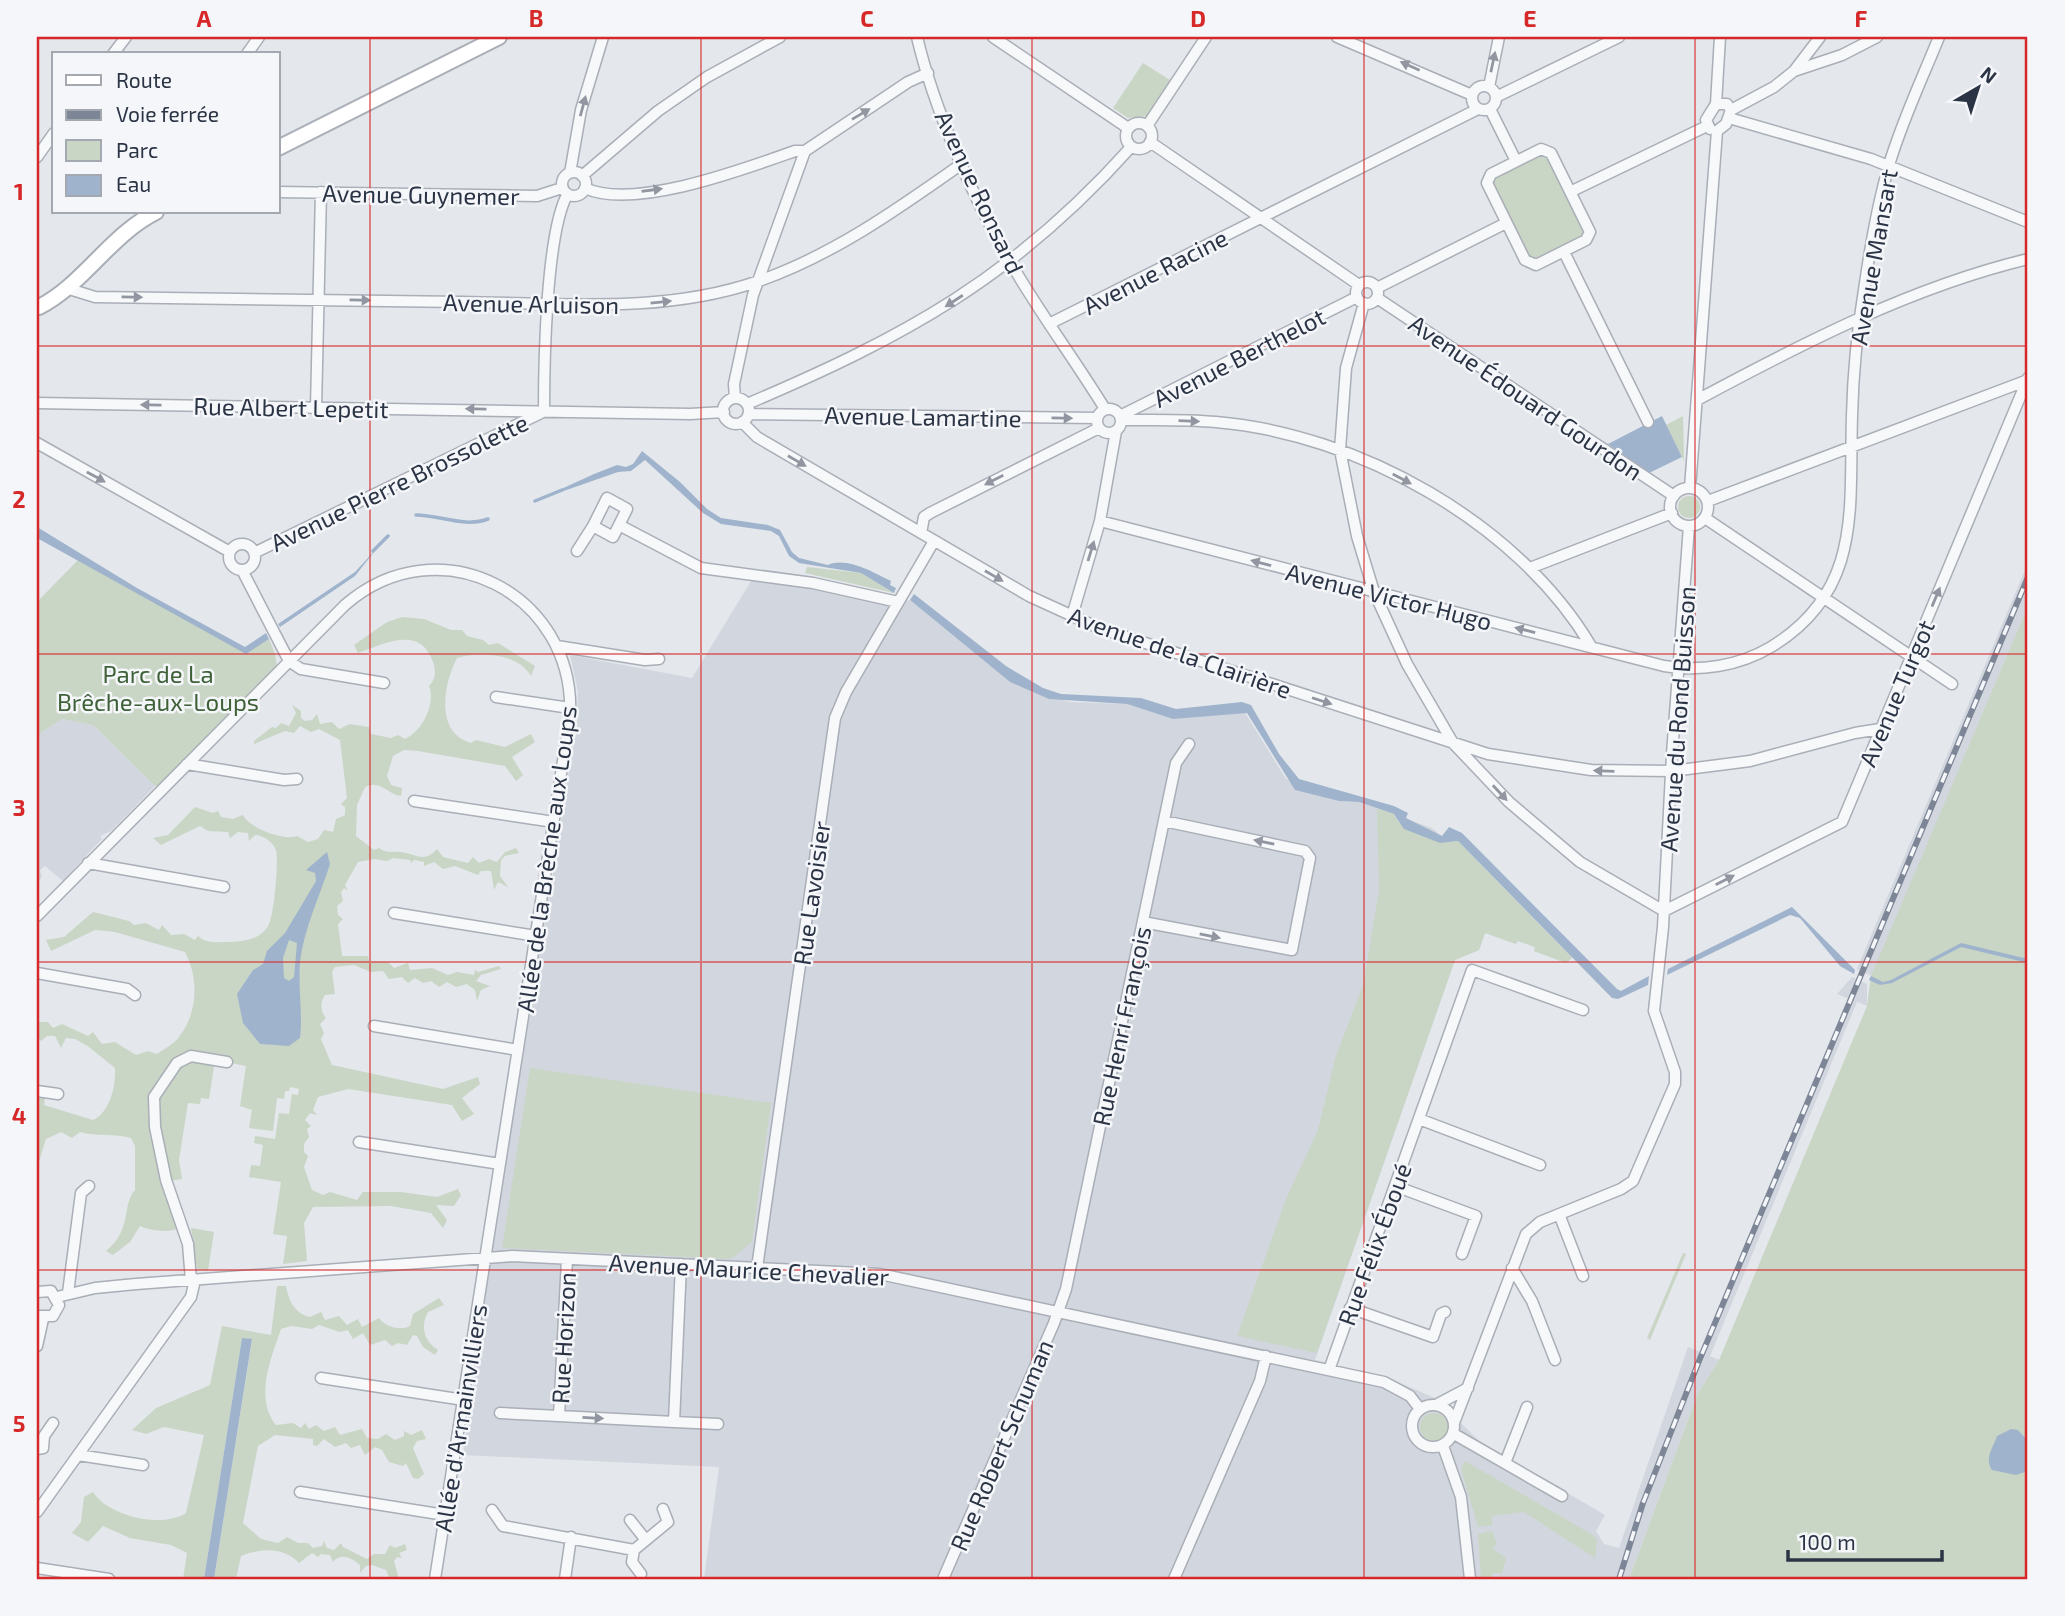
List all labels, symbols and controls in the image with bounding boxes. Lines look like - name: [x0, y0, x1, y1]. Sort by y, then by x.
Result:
- text: A: [196, 4, 212, 32]
- text: B: [529, 4, 543, 32]
- text: C: [860, 4, 874, 32]
- text: D: [1190, 4, 1206, 32]
- text: E: [1523, 4, 1537, 32]
- text: F: [1855, 4, 1868, 32]
- one-way arrow: [1488, 51, 1499, 73]
- legend: [52, 52, 280, 214]
- north arrow: [1942, 52, 2012, 122]
- one-way arrow: [1400, 60, 1420, 72]
- text: N: [1976, 61, 2002, 88]
- text: Route: [116, 67, 172, 92]
- one-way arrow: [578, 95, 589, 117]
- text: Voie ferrée: [116, 101, 219, 126]
- street label: Avenue Ronsard: [930, 106, 1030, 278]
- one-way arrow: [852, 107, 871, 120]
- text: Parc: [116, 137, 158, 162]
- street label: Avenue Mansart: [1843, 167, 1903, 347]
- text: Eau: [116, 171, 151, 196]
- text: 1: [14, 177, 24, 205]
- street label: Avenue Guynemer: [322, 178, 520, 210]
- one-way arrow: [642, 184, 664, 195]
- street label: Avenue Racine: [1078, 222, 1232, 320]
- street label: Avenue Arluison: [443, 287, 619, 319]
- one-way arrow: [121, 291, 143, 303]
- one-way arrow: [349, 294, 371, 306]
- one-way arrow: [944, 295, 964, 308]
- one-way arrow: [650, 297, 672, 308]
- street label: Avenue Berthelot: [1148, 301, 1330, 413]
- street label: Avenue Édouard Gourdon: [1404, 308, 1648, 486]
- street label: Rue Albert Lepetit: [193, 391, 389, 423]
- one-way arrow: [139, 399, 161, 410]
- street label: Avenue Lamartine: [824, 400, 1022, 432]
- one-way arrow: [465, 403, 487, 415]
- street label: Avenue Pierre Brossolette: [265, 407, 533, 557]
- one-way arrow: [1051, 412, 1073, 424]
- one-way arrow: [1178, 415, 1200, 426]
- one-way arrow: [788, 454, 807, 467]
- one-way arrow: [87, 471, 106, 483]
- one-way arrow: [1392, 473, 1412, 484]
- one-way arrow: [984, 474, 1004, 486]
- text: 2: [12, 485, 26, 513]
- one-way arrow: [1086, 540, 1096, 561]
- street label: Avenue Victor Hugo: [1283, 556, 1495, 636]
- one-way arrow: [1250, 557, 1272, 568]
- one-way arrow: [984, 569, 1003, 582]
- street label: Avenue du Rond Buisson: [1653, 585, 1701, 853]
- one-way arrow: [1931, 587, 1942, 608]
- street label: Avenue de la Clairière: [1065, 600, 1295, 704]
- street label: Avenue Turgot: [1852, 615, 1940, 771]
- one-way arrow: [1513, 624, 1535, 635]
- park label: Parc de La Brêche-aux-Loups: [57, 659, 259, 716]
- one-way arrow: [1311, 696, 1332, 707]
- street label: Allée de la Brèche aux Loups: [510, 704, 582, 1014]
- one-way arrow: [1593, 765, 1615, 776]
- one-way arrow: [1491, 784, 1507, 801]
- text: 3: [12, 793, 26, 821]
- street label: Rue Lavoisier: [787, 819, 836, 967]
- one-way arrow: [1253, 837, 1275, 848]
- one-way arrow: [1715, 875, 1735, 887]
- street label: Rue Henri François: [1086, 924, 1157, 1129]
- one-way arrow: [1199, 930, 1221, 941]
- text: 4: [12, 1101, 26, 1129]
- street label: Rue Félix Éboué: [1331, 1159, 1417, 1329]
- street label: Avenue Maurice Chevalier: [608, 1247, 890, 1291]
- street label: Rue Horizon: [545, 1271, 581, 1405]
- street label: Allée d'Armainvilliers: [428, 1302, 492, 1534]
- street label: Rue Robert Schuman: [943, 1335, 1059, 1555]
- text: 5: [13, 1409, 25, 1437]
- one-way arrow: [582, 1412, 604, 1423]
- scale bar: [1788, 1518, 1942, 1562]
- text: 100 m: [1799, 1529, 1856, 1554]

